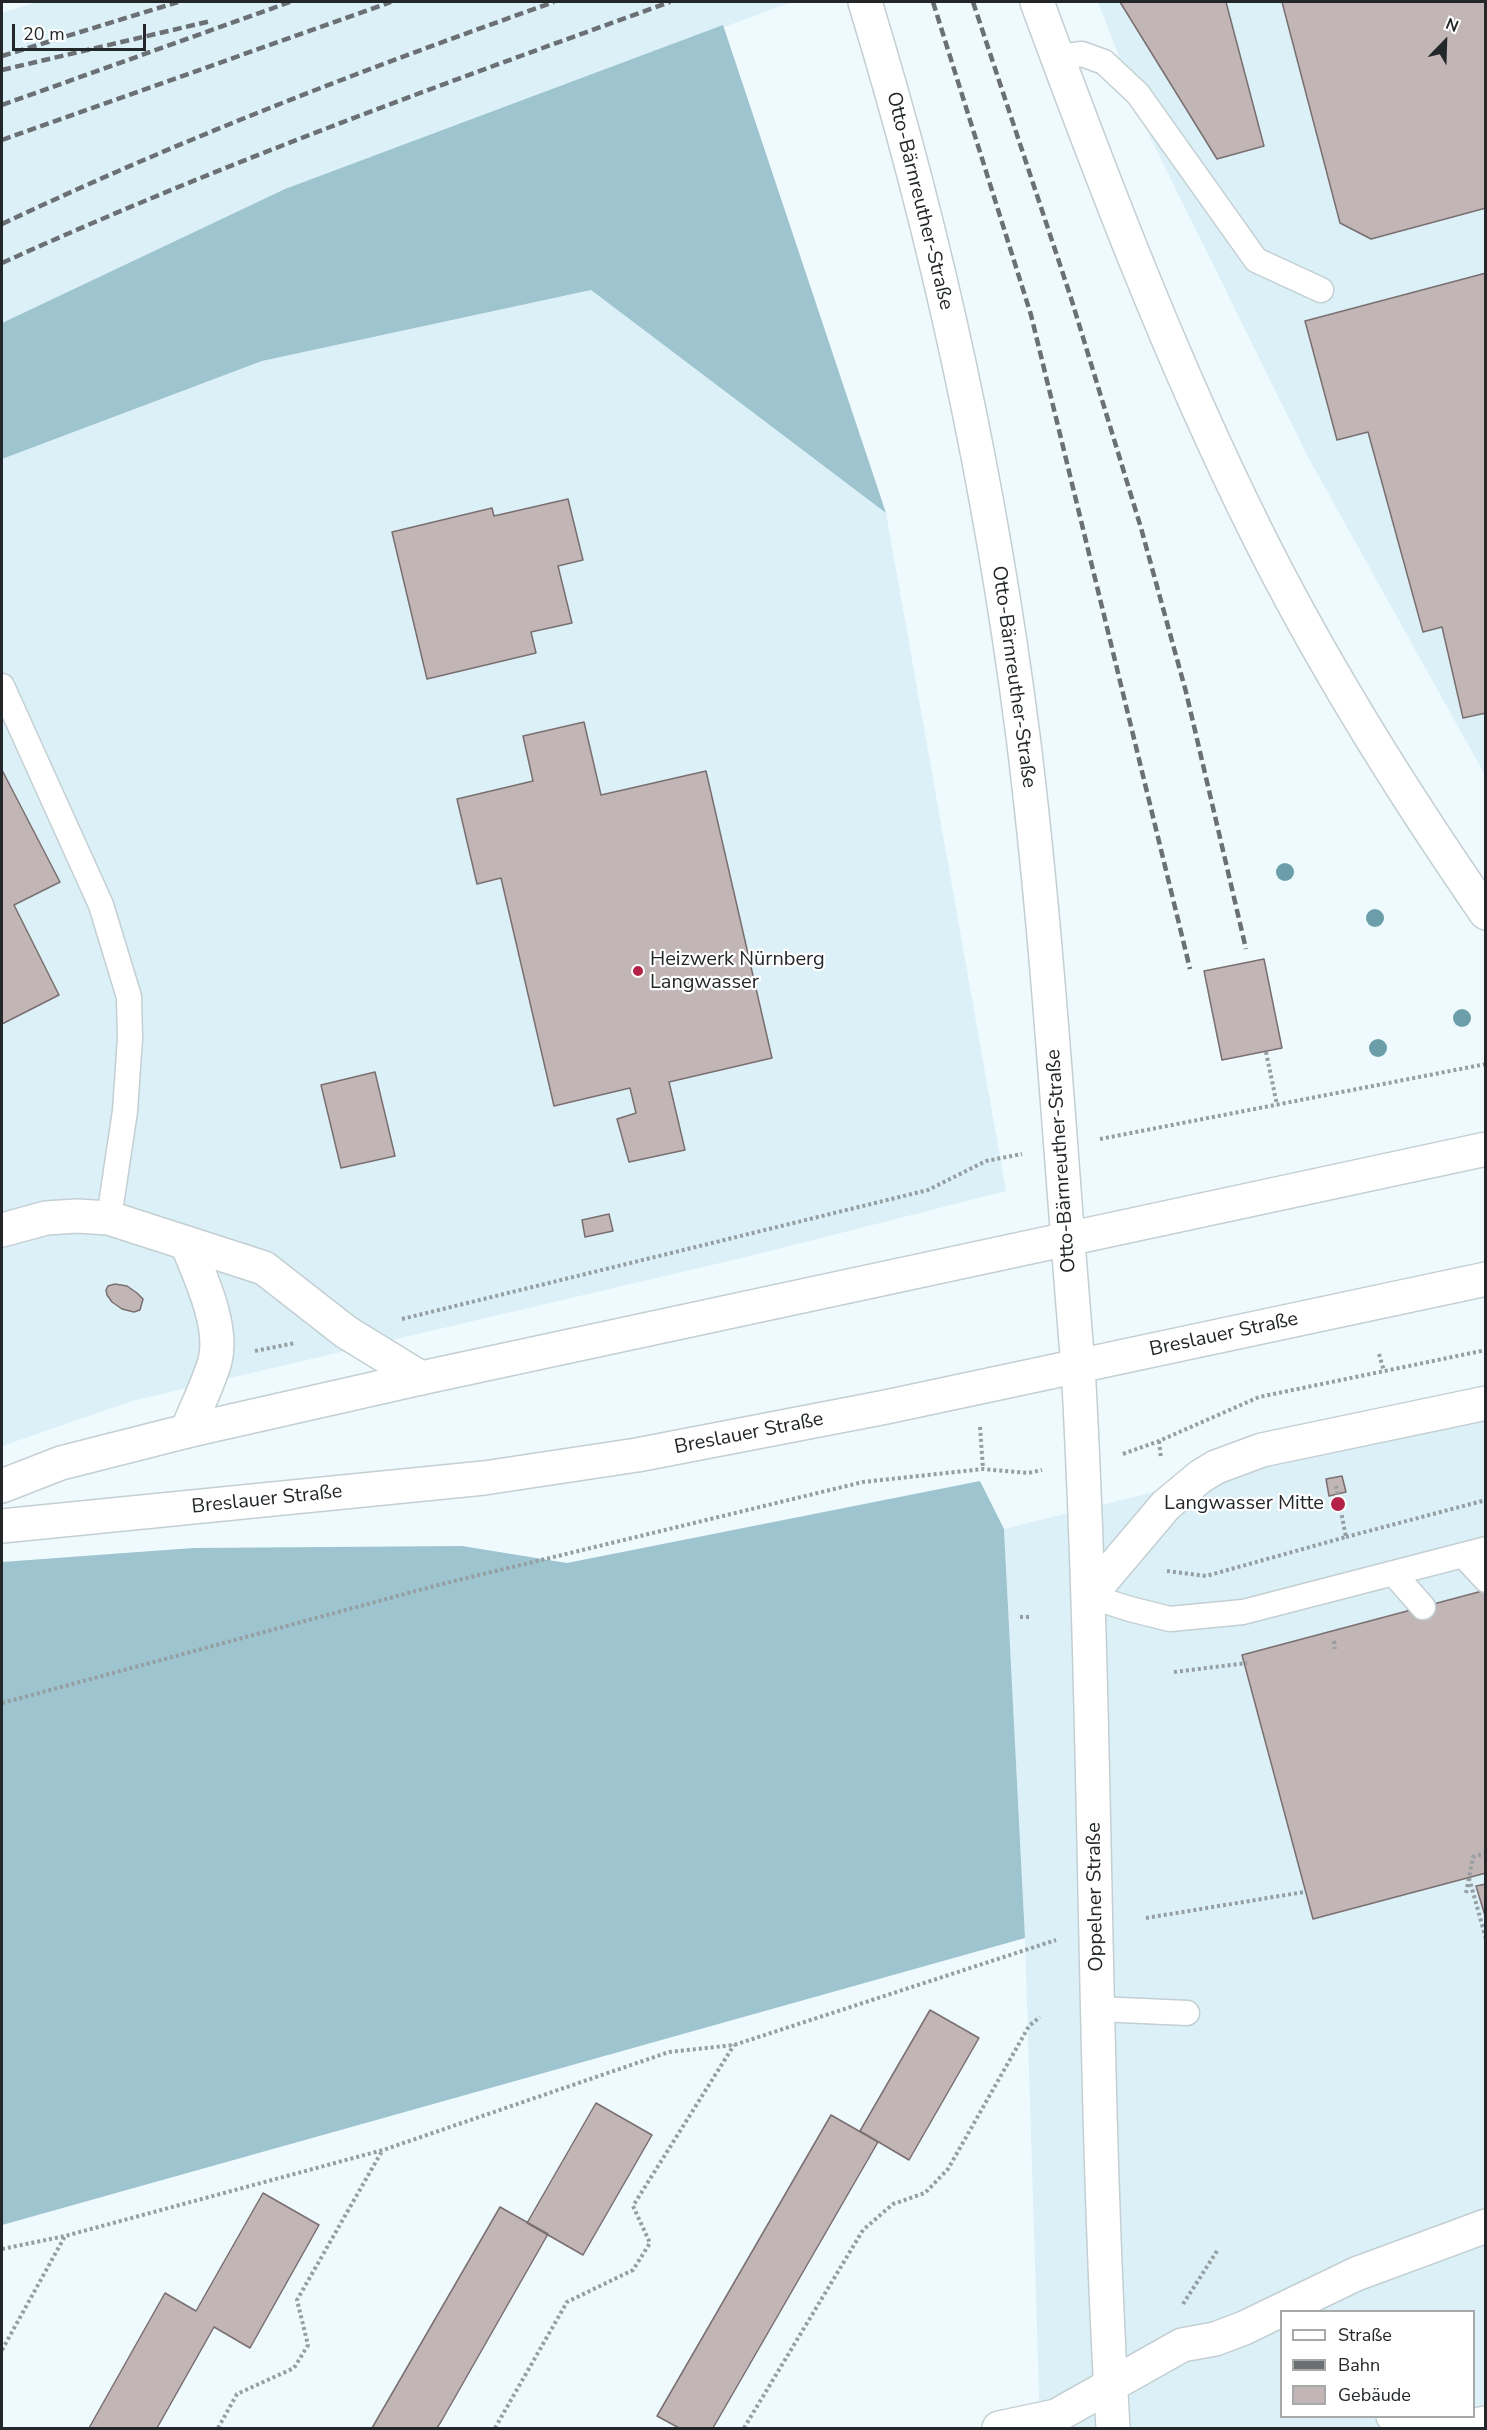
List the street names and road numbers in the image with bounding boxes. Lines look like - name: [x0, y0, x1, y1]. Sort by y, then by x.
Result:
- street label: Otto-Bärnreuther-Straße: [880, 89, 958, 313]
- street label: Otto-Bärnreuther-Straße: [986, 564, 1040, 790]
- street label: Otto-Bärnreuther-Straße: [1042, 1048, 1082, 1274]
- street label: Breslauer Straße: [1147, 1308, 1301, 1362]
- street label: Breslauer Straße: [672, 1408, 826, 1460]
- street label: Breslauer Straße: [190, 1480, 344, 1520]
- street label: Oppelner Straße: [1083, 1822, 1109, 1972]

